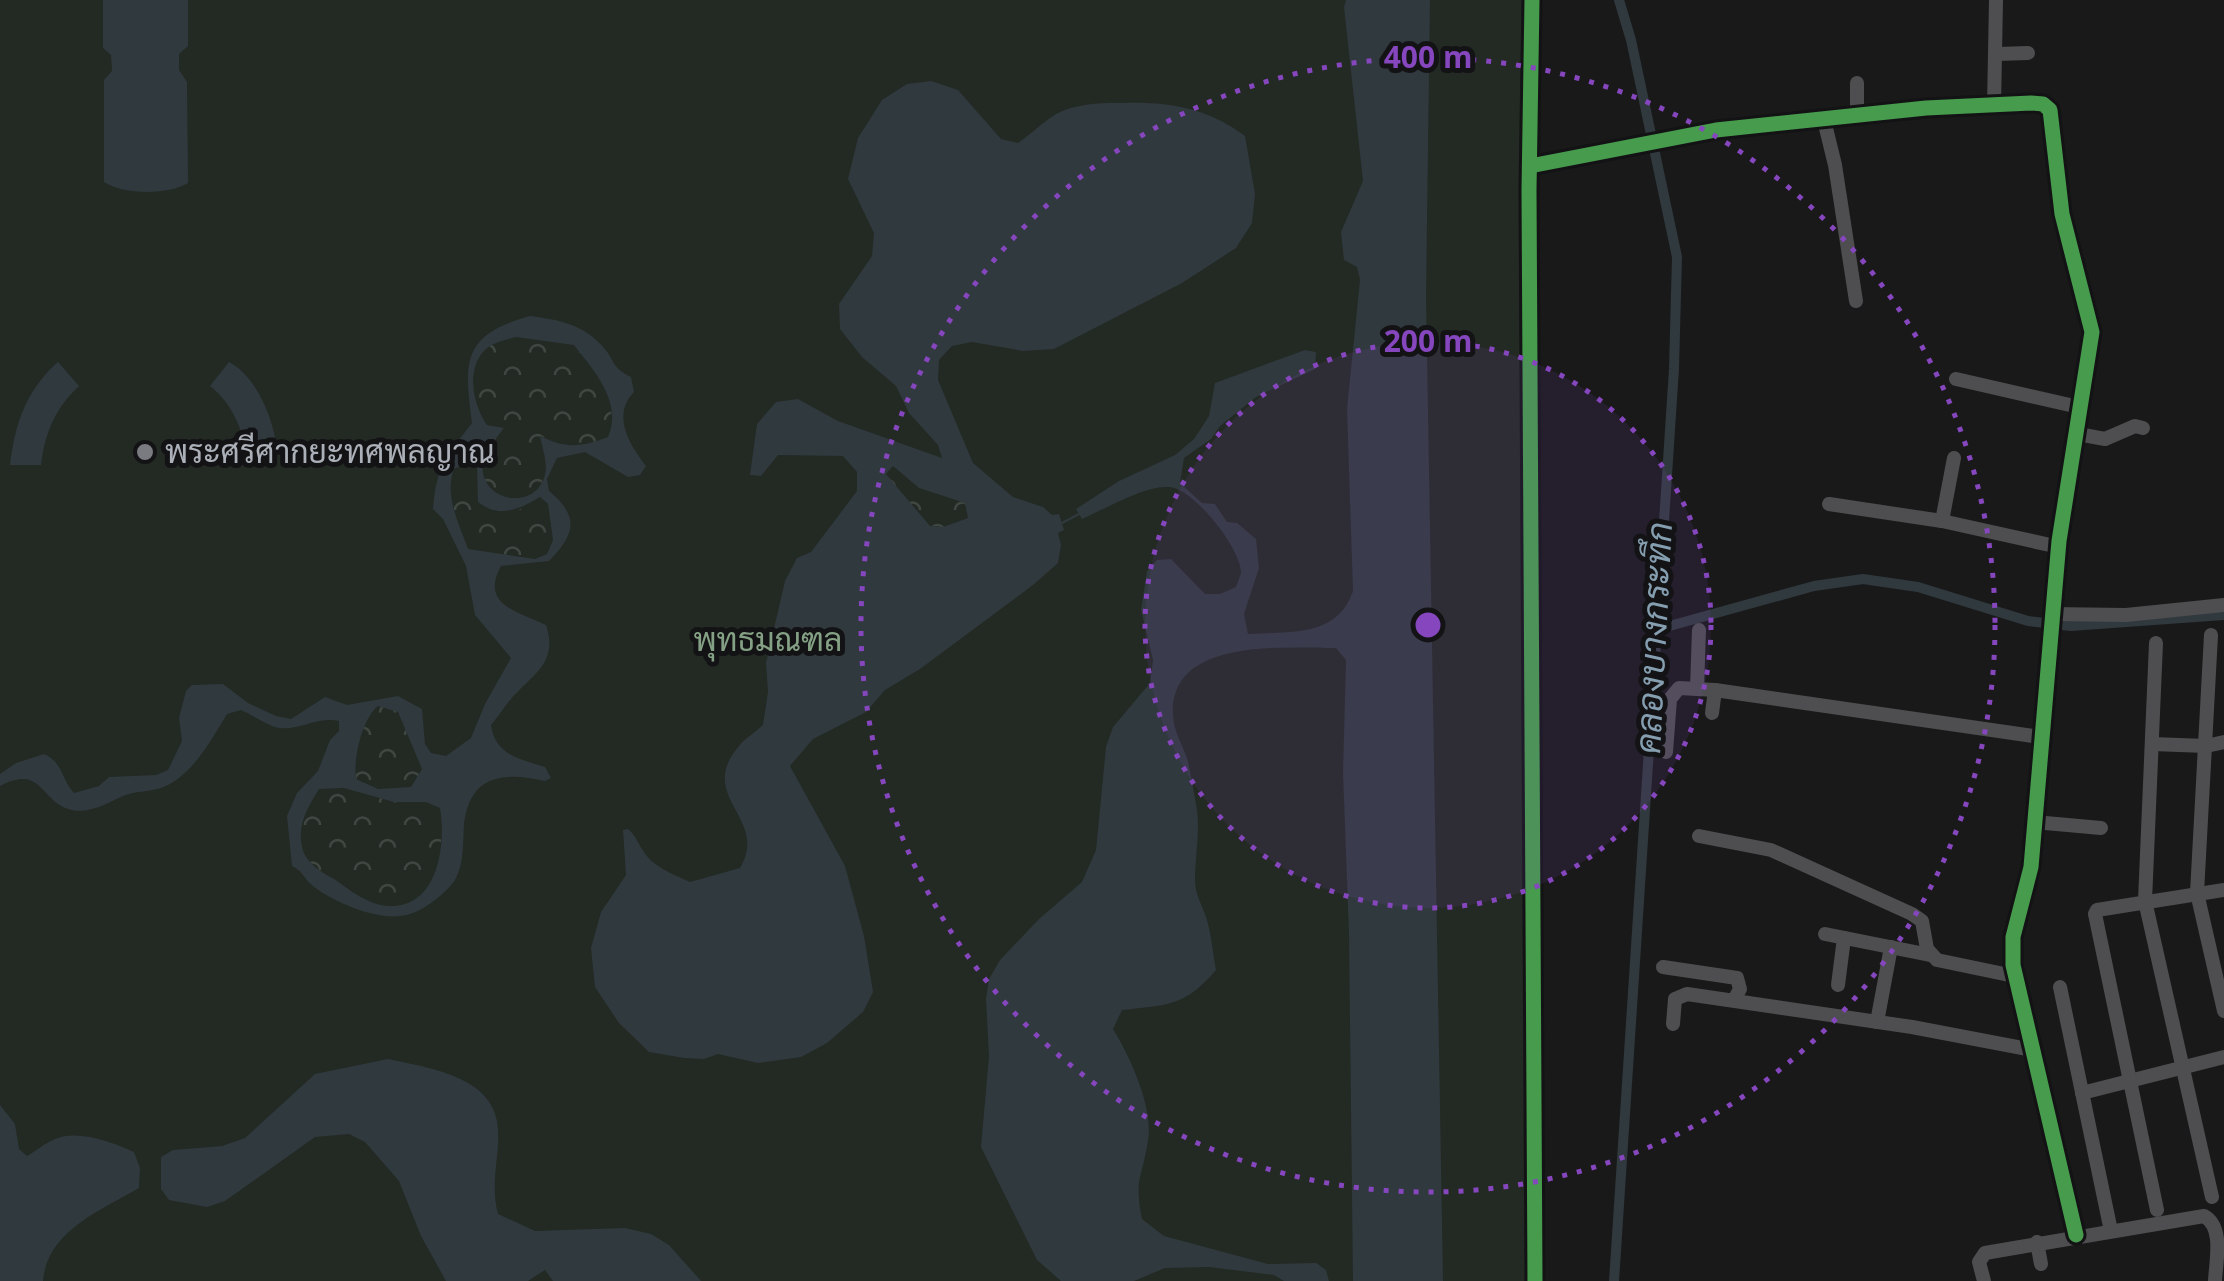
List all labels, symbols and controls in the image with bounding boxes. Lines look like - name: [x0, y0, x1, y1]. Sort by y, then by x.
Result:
- text: 400 m: [1384, 36, 1472, 77]
- text: 200 m: [1384, 320, 1472, 361]
- place label: พระศรีศากยะทศพลญาณ: [165, 429, 495, 472]
- marker: พระศรีศากยะทศพลญาณ: [134, 441, 156, 463]
- water label: คลองบางกระทึก: [1623, 521, 1682, 755]
- centre of rings: [1410, 607, 1446, 643]
- park label: พุทธมณฑล: [694, 617, 842, 662]

